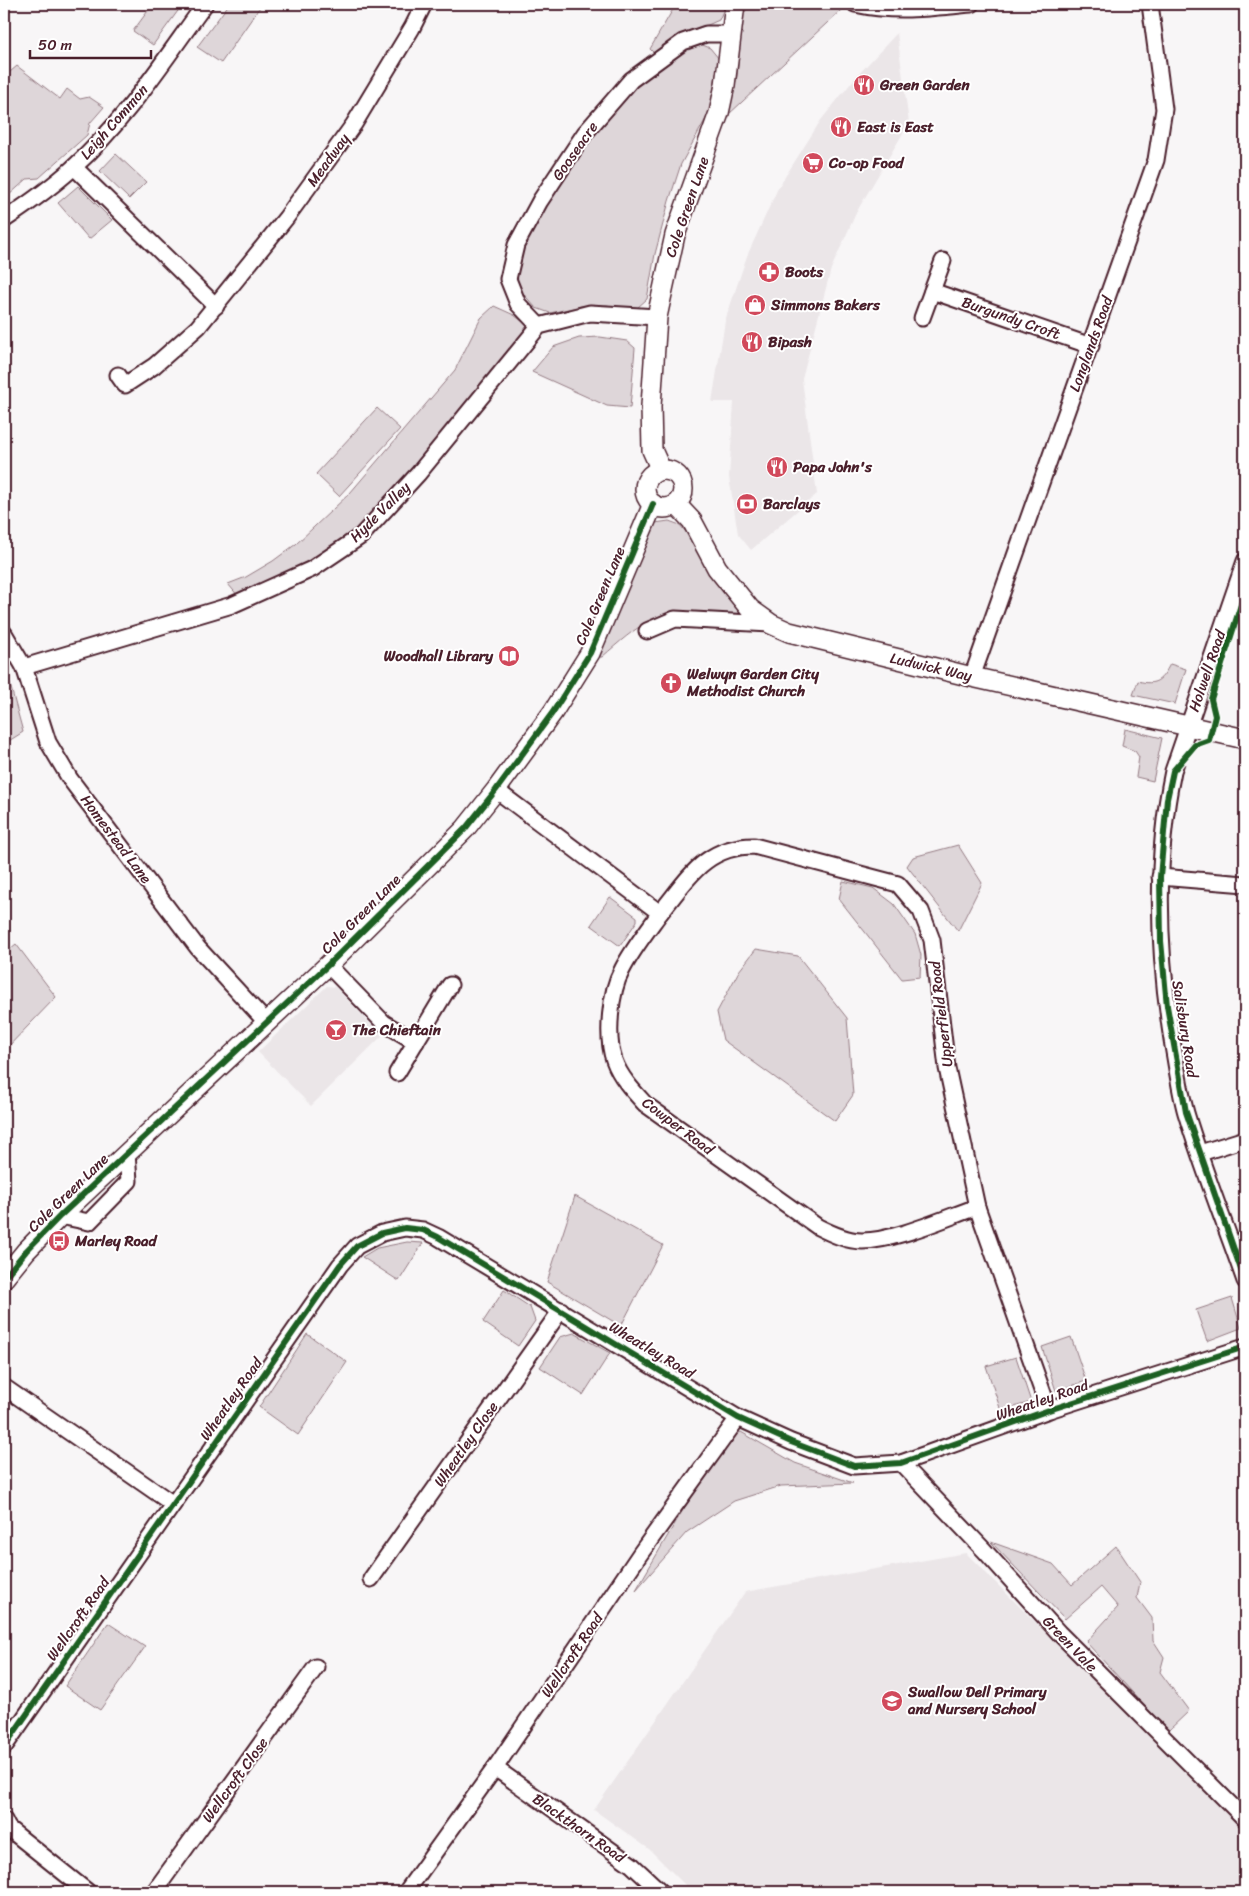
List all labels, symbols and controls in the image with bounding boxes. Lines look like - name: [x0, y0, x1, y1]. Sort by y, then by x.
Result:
- scale bar: [30, 28, 151, 60]
- text: 50 m: [38, 32, 73, 58]
- place label: Green Garden: [879, 72, 971, 98]
- restaurant icon: Green Garden: [852, 73, 876, 97]
- street label: Leigh Common: [73, 78, 155, 166]
- place label: East is East: [857, 114, 934, 140]
- restaurant icon: East is East: [829, 115, 853, 139]
- street label: Gooseacre: [545, 116, 605, 186]
- street label: Meadway: [300, 127, 357, 192]
- place label: Co-op Food: [828, 150, 905, 176]
- supermarket icon: Co-op Food: [801, 151, 825, 175]
- street label: Cole Green Lane: [658, 153, 716, 261]
- place label: Boots: [785, 259, 824, 285]
- pharmacy icon: Boots: [757, 260, 781, 284]
- street label: Burgundy Croft: [958, 289, 1064, 347]
- place label: Simmons Bakers: [770, 292, 881, 318]
- street label: Longlands Road: [1062, 292, 1121, 395]
- shop icon: Simmons Bakers: [743, 293, 767, 317]
- place label: Bipash: [768, 329, 812, 355]
- restaurant icon: Bipash: [740, 330, 764, 354]
- place label: Papa John's: [793, 454, 873, 480]
- restaurant icon: Papa John's: [765, 455, 789, 479]
- street label: Hyde Valley: [343, 475, 417, 549]
- place label: Barclays: [763, 491, 821, 517]
- bank icon: Barclays: [735, 492, 759, 516]
- street label: Cole Green Lane: [567, 543, 633, 649]
- street label: Holwell Road: [1181, 626, 1233, 715]
- place label: Woodhall Library: [384, 643, 494, 669]
- library icon: Woodhall Library: [497, 644, 521, 668]
- street label: Ludwick Way: [887, 645, 975, 689]
- place label: Welwyn Garden City Methodist Church: [686, 661, 819, 704]
- church icon: Welwyn Garden City Methodist Church: [659, 671, 683, 695]
- street label: Homestead Lane: [73, 789, 159, 889]
- street label: Cole Green Lane: [315, 868, 407, 960]
- street label: Upperfield Road: [921, 958, 960, 1068]
- street label: Salisbury Road: [1164, 978, 1206, 1081]
- place label: The Chieftain: [352, 1017, 442, 1043]
- bar icon: The Chieftain: [324, 1018, 348, 1042]
- street label: Cowper Road: [636, 1090, 721, 1163]
- street label: Cole Green Lane: [21, 1147, 115, 1239]
- place label: Marley Road: [74, 1228, 159, 1254]
- bus stop icon: Marley Road: [47, 1229, 71, 1253]
- street label: Wheatley Road: [604, 1314, 701, 1387]
- street label: Wheatley Road: [193, 1351, 270, 1446]
- street label: Wheatley Road: [992, 1372, 1093, 1428]
- street label: Wheatley Close: [427, 1396, 505, 1492]
- street label: Wellcroft Road: [39, 1571, 117, 1666]
- street label: Wellcroft Road: [534, 1606, 611, 1703]
- street label: Green Vale: [1036, 1609, 1104, 1679]
- place label: Swallow Dell Primary and Nursery School: [907, 1679, 1048, 1722]
- school or university icon: Swallow Dell Primary and Nursery School: [880, 1689, 904, 1713]
- street label: Wellcroft Close: [195, 1731, 275, 1828]
- street label: Blackthorn Road: [527, 1786, 632, 1870]

